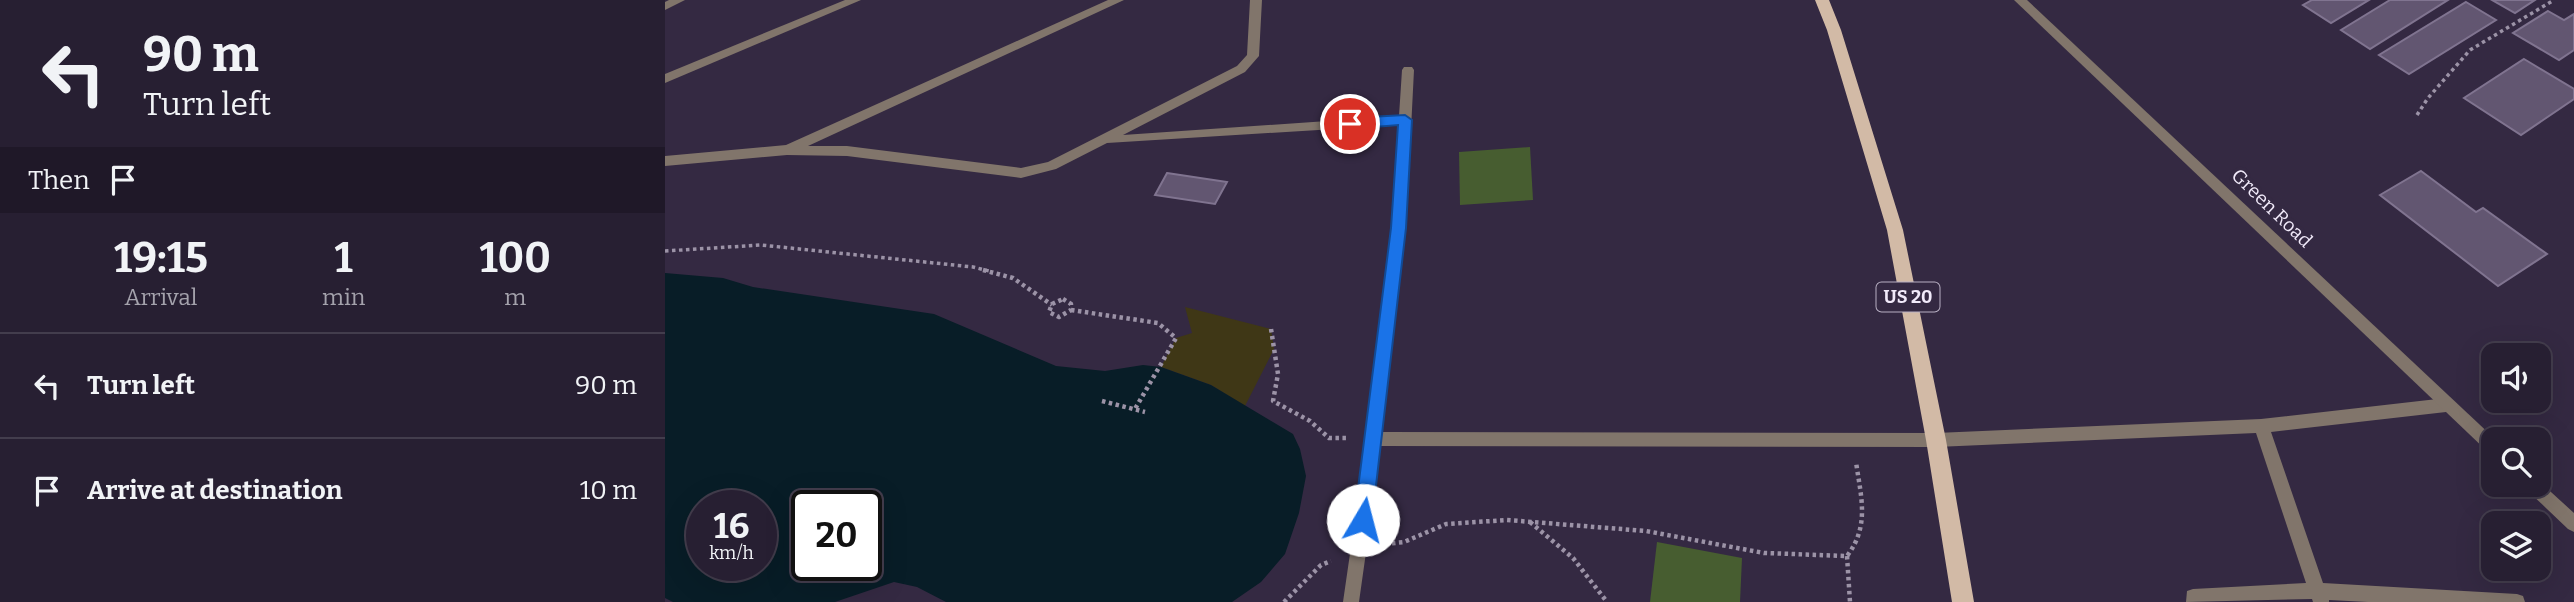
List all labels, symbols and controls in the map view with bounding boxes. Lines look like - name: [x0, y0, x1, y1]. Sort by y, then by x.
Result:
- text: 90 m: [143, 25, 259, 84]
- icon: left: [28, 28, 119, 119]
- text: Turn left: [143, 85, 271, 123]
- pin: [1320, 94, 1380, 154]
- icon: arrive: [1331, 105, 1369, 143]
- icon: arrive: [104, 161, 142, 199]
- street label: Green Road: [2227, 164, 2317, 252]
- text: Then: [28, 165, 90, 196]
- text: 19:15: [114, 233, 208, 283]
- text: 1: [335, 233, 353, 283]
- text: 100: [479, 233, 551, 283]
- road number: US 20: [1877, 282, 1939, 312]
- text: Arrival: [125, 283, 197, 311]
- text: min: [322, 283, 365, 311]
- text: m: [504, 283, 526, 311]
- map controls: [2481, 343, 2551, 581]
- button: sound: [2481, 343, 2551, 413]
- icon: left: [28, 367, 66, 405]
- text: Turn left: [87, 370, 195, 401]
- text: 90 m: [575, 370, 637, 401]
- button: search: [2481, 427, 2551, 497]
- icon: arrive: [28, 472, 66, 510]
- text: Arrive at destination: [87, 475, 342, 506]
- text: 10 m: [580, 475, 637, 506]
- position arrow: [1326, 483, 1400, 557]
- speed limit sign: 20: [791, 490, 882, 581]
- text: 16: [714, 505, 749, 547]
- button: layers: [2481, 511, 2551, 581]
- text: km/h: [709, 542, 754, 564]

